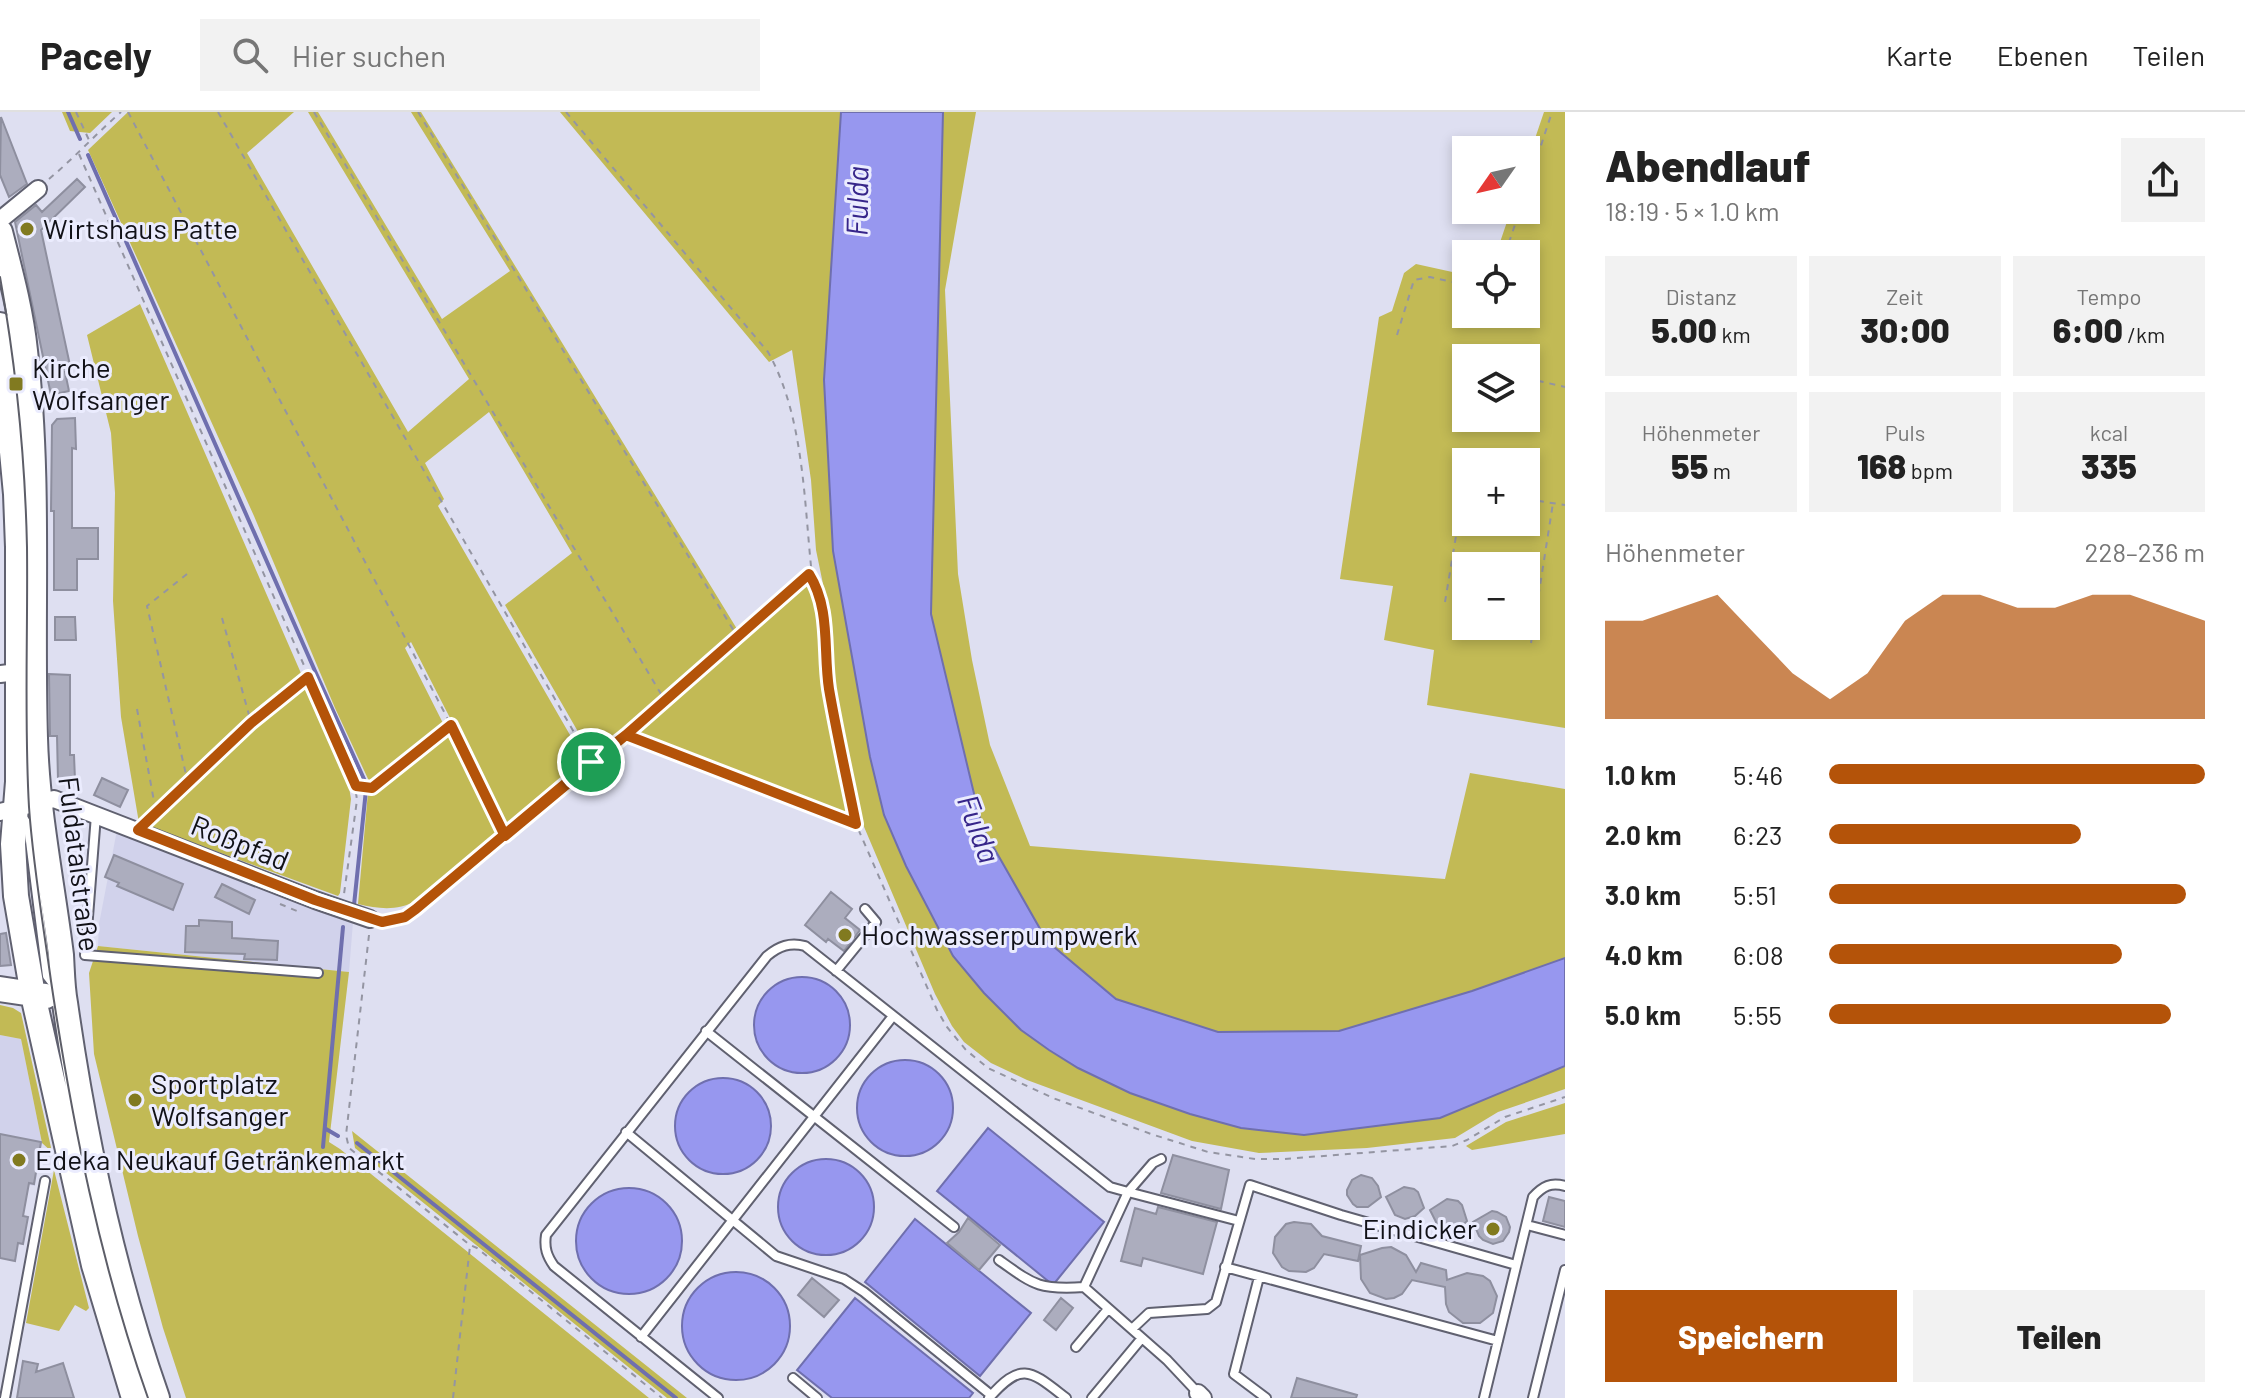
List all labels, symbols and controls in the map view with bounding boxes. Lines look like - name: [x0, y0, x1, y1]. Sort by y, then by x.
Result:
- search box: [200, 19, 760, 91]
- text: Pacely: [40, 32, 152, 78]
- icon: search: [228, 33, 272, 77]
- text: Hier suchen: [292, 37, 446, 73]
- text: Karte: [1886, 38, 1953, 72]
- text: Ebenen: [1997, 38, 2089, 72]
- text: Teilen: [2133, 38, 2205, 72]
- north arrow: [1452, 136, 1540, 224]
- map controls: [1452, 136, 1540, 640]
- text: Abendlauf: [1605, 138, 1810, 191]
- button: share: [2121, 138, 2205, 222]
- water label: Fulda: [837, 166, 875, 236]
- text: 18:19 · 5 × 1.0 km: [1605, 195, 1780, 226]
- place label: Wirtshaus Patte: [43, 211, 238, 245]
- marker: Wirtshaus Patte: [18, 220, 36, 238]
- button: locate: [1452, 240, 1540, 328]
- text: Distanz: [1666, 283, 1736, 309]
- text: Zeit: [1886, 283, 1924, 309]
- text: Tempo: [2077, 283, 2141, 309]
- text: 5.00: [1651, 309, 1717, 350]
- text: 30:00: [1860, 309, 1950, 350]
- text: 6:00: [2053, 309, 2123, 350]
- text: km: [1717, 321, 1751, 347]
- text: /km: [2123, 321, 2165, 347]
- button: layers: [1452, 344, 1540, 432]
- place label: Kirche Wolfsanger: [32, 350, 169, 416]
- marker: Kirche Wolfsanger: [7, 375, 25, 393]
- text: Höhenmeter: [1642, 419, 1760, 445]
- text: Puls: [1885, 419, 1925, 445]
- text: kcal: [2090, 419, 2128, 445]
- text: 55: [1671, 445, 1708, 486]
- text: 168: [1857, 445, 1906, 486]
- text: 335: [2081, 445, 2137, 486]
- button: +: [1452, 448, 1540, 536]
- text: m: [1708, 457, 1731, 483]
- text: bpm: [1906, 457, 1953, 483]
- text: Höhenmeter: [1605, 536, 1745, 567]
- text: 228–236 m: [2085, 536, 2205, 567]
- button: −: [1452, 552, 1540, 640]
- pin: [557, 728, 625, 796]
- icon: arrive: [569, 740, 613, 784]
- text: 1.0 km: [1605, 759, 1676, 790]
- text: 5:46: [1733, 759, 1783, 790]
- street label: Fuldatalstraße: [52, 774, 108, 953]
- water label: Fulda: [951, 789, 1009, 867]
- street label: Roßpfad: [187, 807, 294, 877]
- text: 2.0 km: [1605, 819, 1682, 850]
- text: 6:23: [1733, 819, 1782, 850]
- text: 3.0 km: [1605, 879, 1681, 910]
- text: 5:51: [1733, 879, 1777, 910]
- place label: Hochwasserpumpwerk: [861, 917, 1137, 951]
- marker: Hochwasserpumpwerk: [836, 926, 854, 944]
- text: 4.0 km: [1605, 939, 1683, 970]
- text: 6:08: [1733, 939, 1783, 970]
- text: 5.0 km: [1605, 999, 1681, 1030]
- text: 5:55: [1733, 999, 1782, 1030]
- place label: Sportplatz Wolfsanger: [151, 1066, 288, 1132]
- marker: Sportplatz Wolfsanger: [126, 1091, 144, 1109]
- place label: Edeka Neukauf Getränkemarkt: [35, 1142, 405, 1176]
- marker: Edeka Neukauf Getränkemarkt: [10, 1151, 28, 1169]
- place label: Eindicker: [1362, 1211, 1477, 1245]
- marker: Eindicker: [1484, 1220, 1502, 1238]
- button: Speichern: [1605, 1290, 1897, 1382]
- button: Teilen: [1913, 1290, 2205, 1382]

